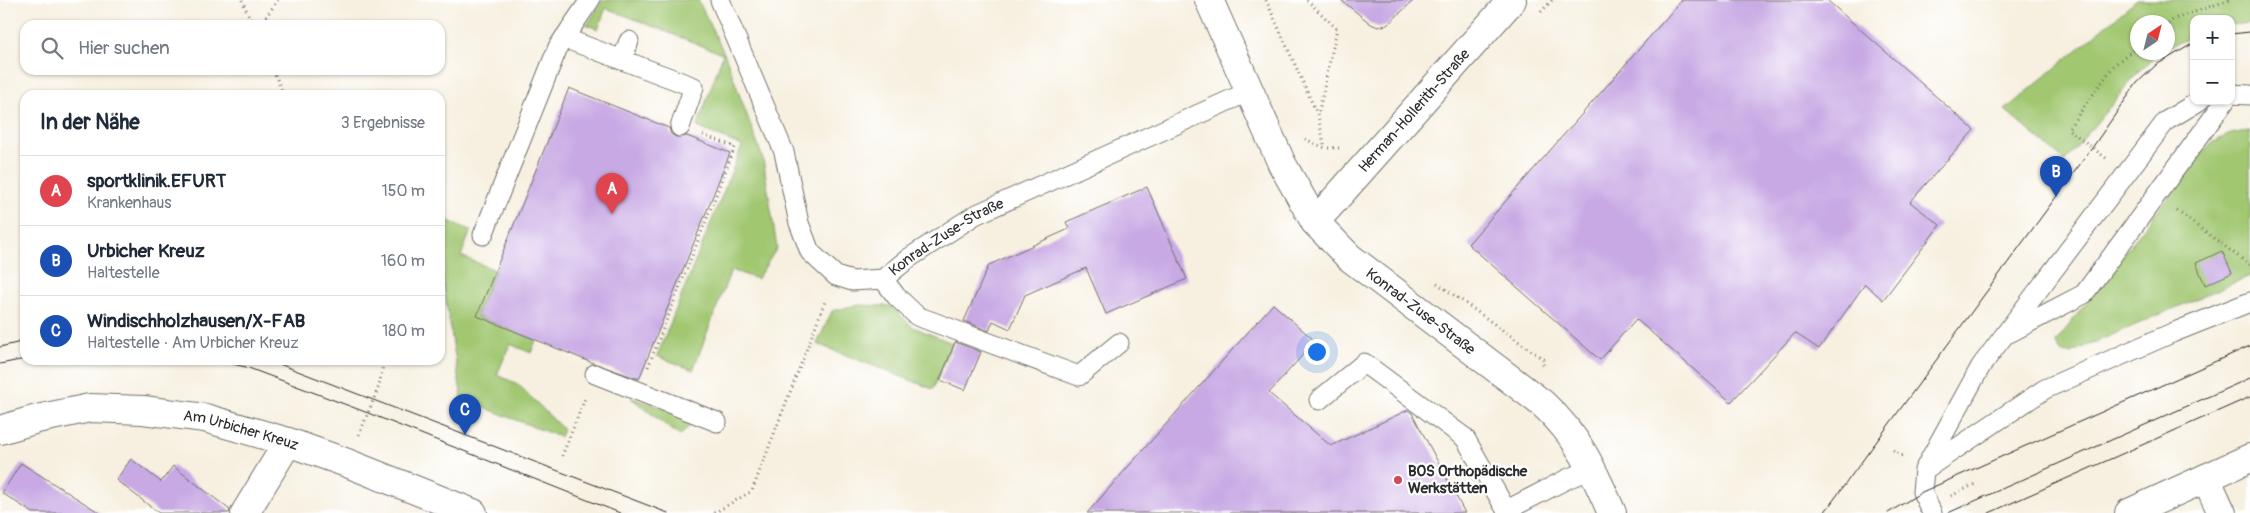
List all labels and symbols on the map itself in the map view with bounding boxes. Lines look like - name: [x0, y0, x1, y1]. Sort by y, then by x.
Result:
- north arrow: [2130, 15, 2175, 60]
- street label: Herman-Hollerith-Straße: [1354, 44, 1474, 176]
- pin: B: [2040, 156, 2072, 197]
- pin: A: [596, 173, 628, 214]
- street label: Konrad-Zuse-Straße: [885, 194, 1007, 280]
- street label: Konrad-Zuse-Straße: [1362, 264, 1480, 359]
- your location: [1304, 339, 1330, 365]
- pin: C: [449, 394, 481, 435]
- street label: Am Urbicher Kreuz: [182, 406, 302, 455]
- place label: BOS Orthopädische Werkstätten: [1408, 462, 1528, 498]
- marker: BOS Orthopädische Werkstätten: [1392, 474, 1404, 486]

